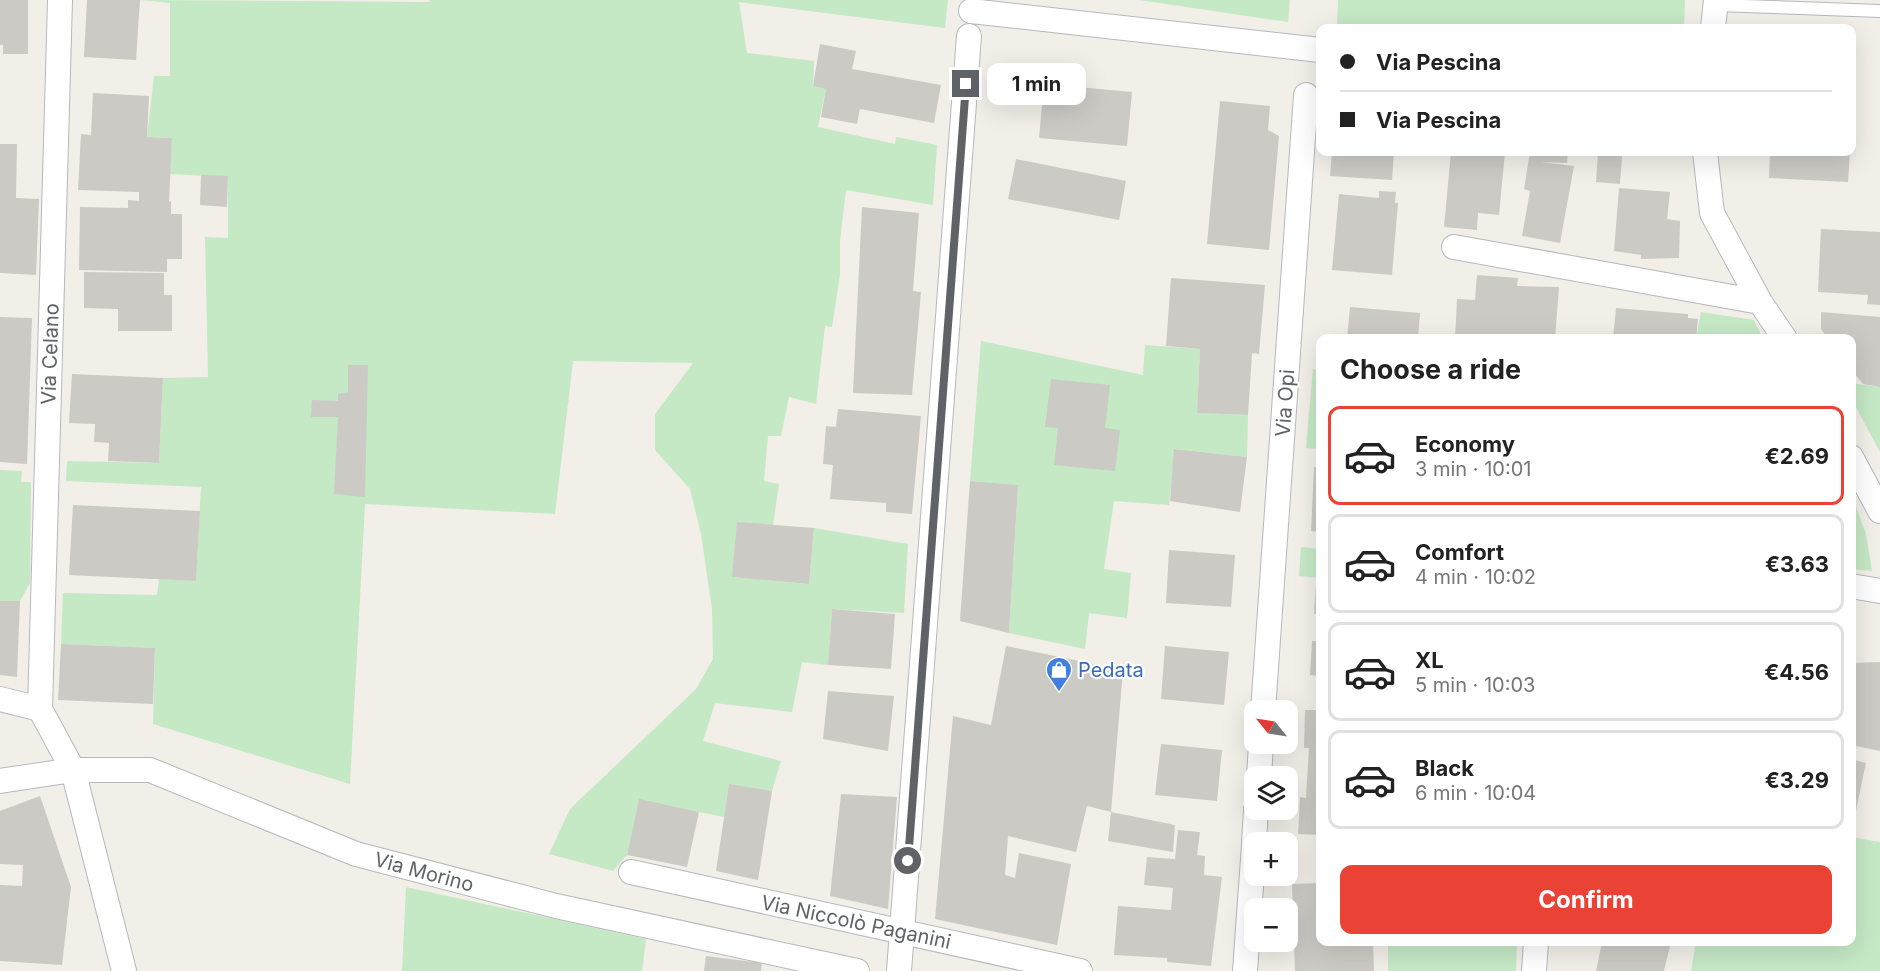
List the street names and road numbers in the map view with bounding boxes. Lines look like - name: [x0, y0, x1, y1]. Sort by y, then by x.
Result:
- street label: Via Celano: [36, 303, 64, 405]
- street label: Via Opi: [1271, 368, 1299, 438]
- street label: Via Morino: [372, 847, 476, 897]
- street label: Via Niccolò Paganini: [759, 890, 953, 954]

